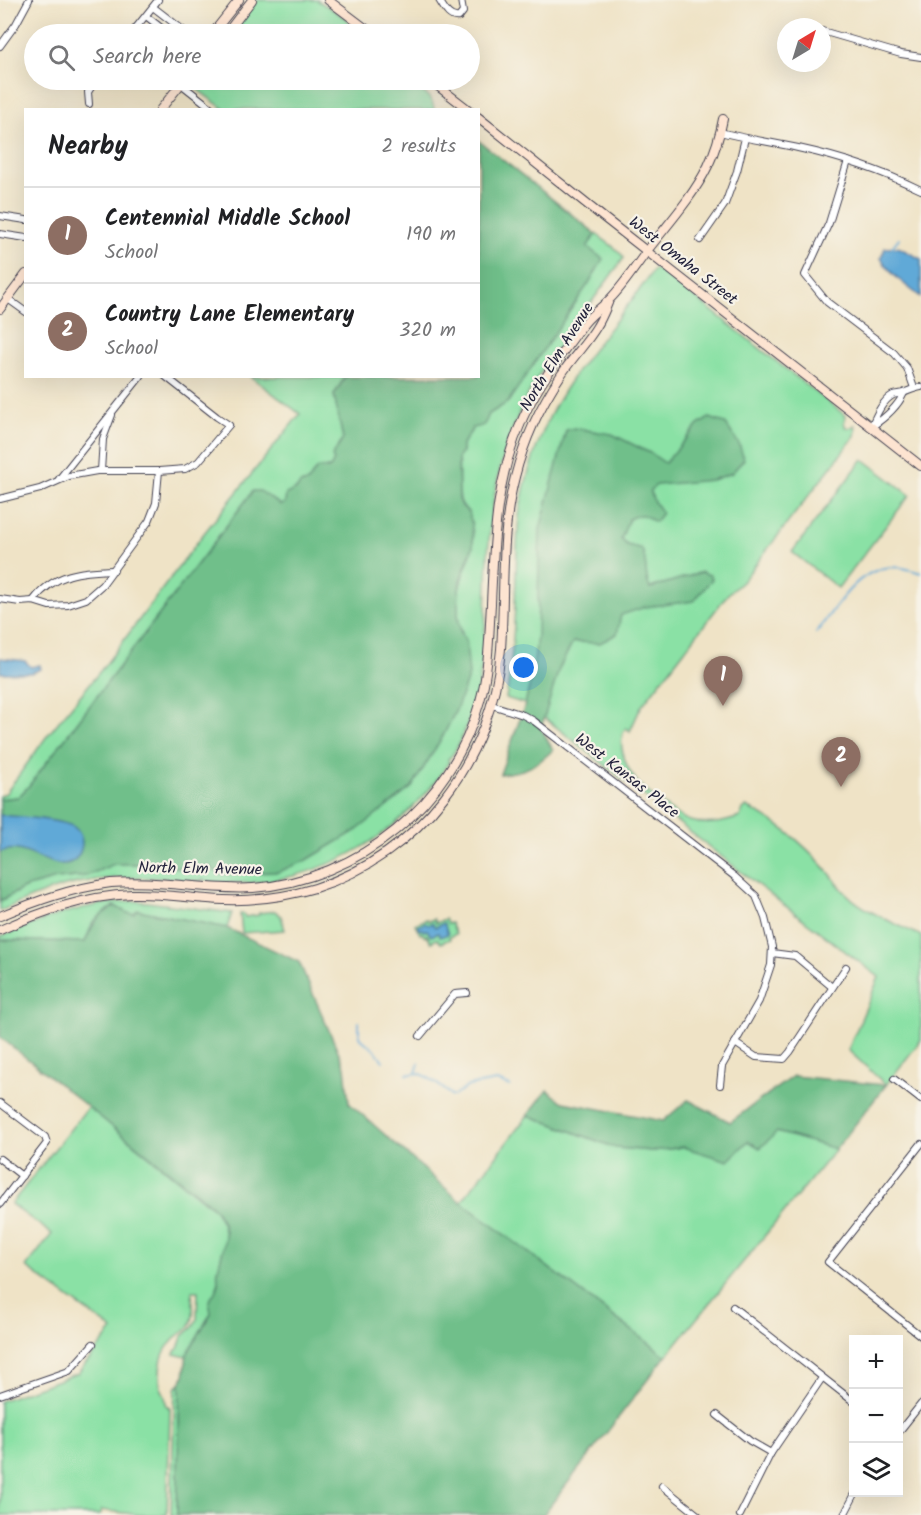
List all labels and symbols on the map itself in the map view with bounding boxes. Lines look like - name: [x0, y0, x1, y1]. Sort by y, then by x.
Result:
- north arrow: [777, 18, 831, 72]
- street label: West Omaha Street: [623, 210, 743, 312]
- street label: North Elm Avenue: [514, 298, 600, 416]
- your location: [509, 653, 538, 682]
- pin: 1: [704, 656, 742, 706]
- street label: West Kansas Place: [569, 727, 685, 825]
- pin: 2: [822, 738, 860, 787]
- street label: North Elm Avenue: [138, 855, 262, 883]

